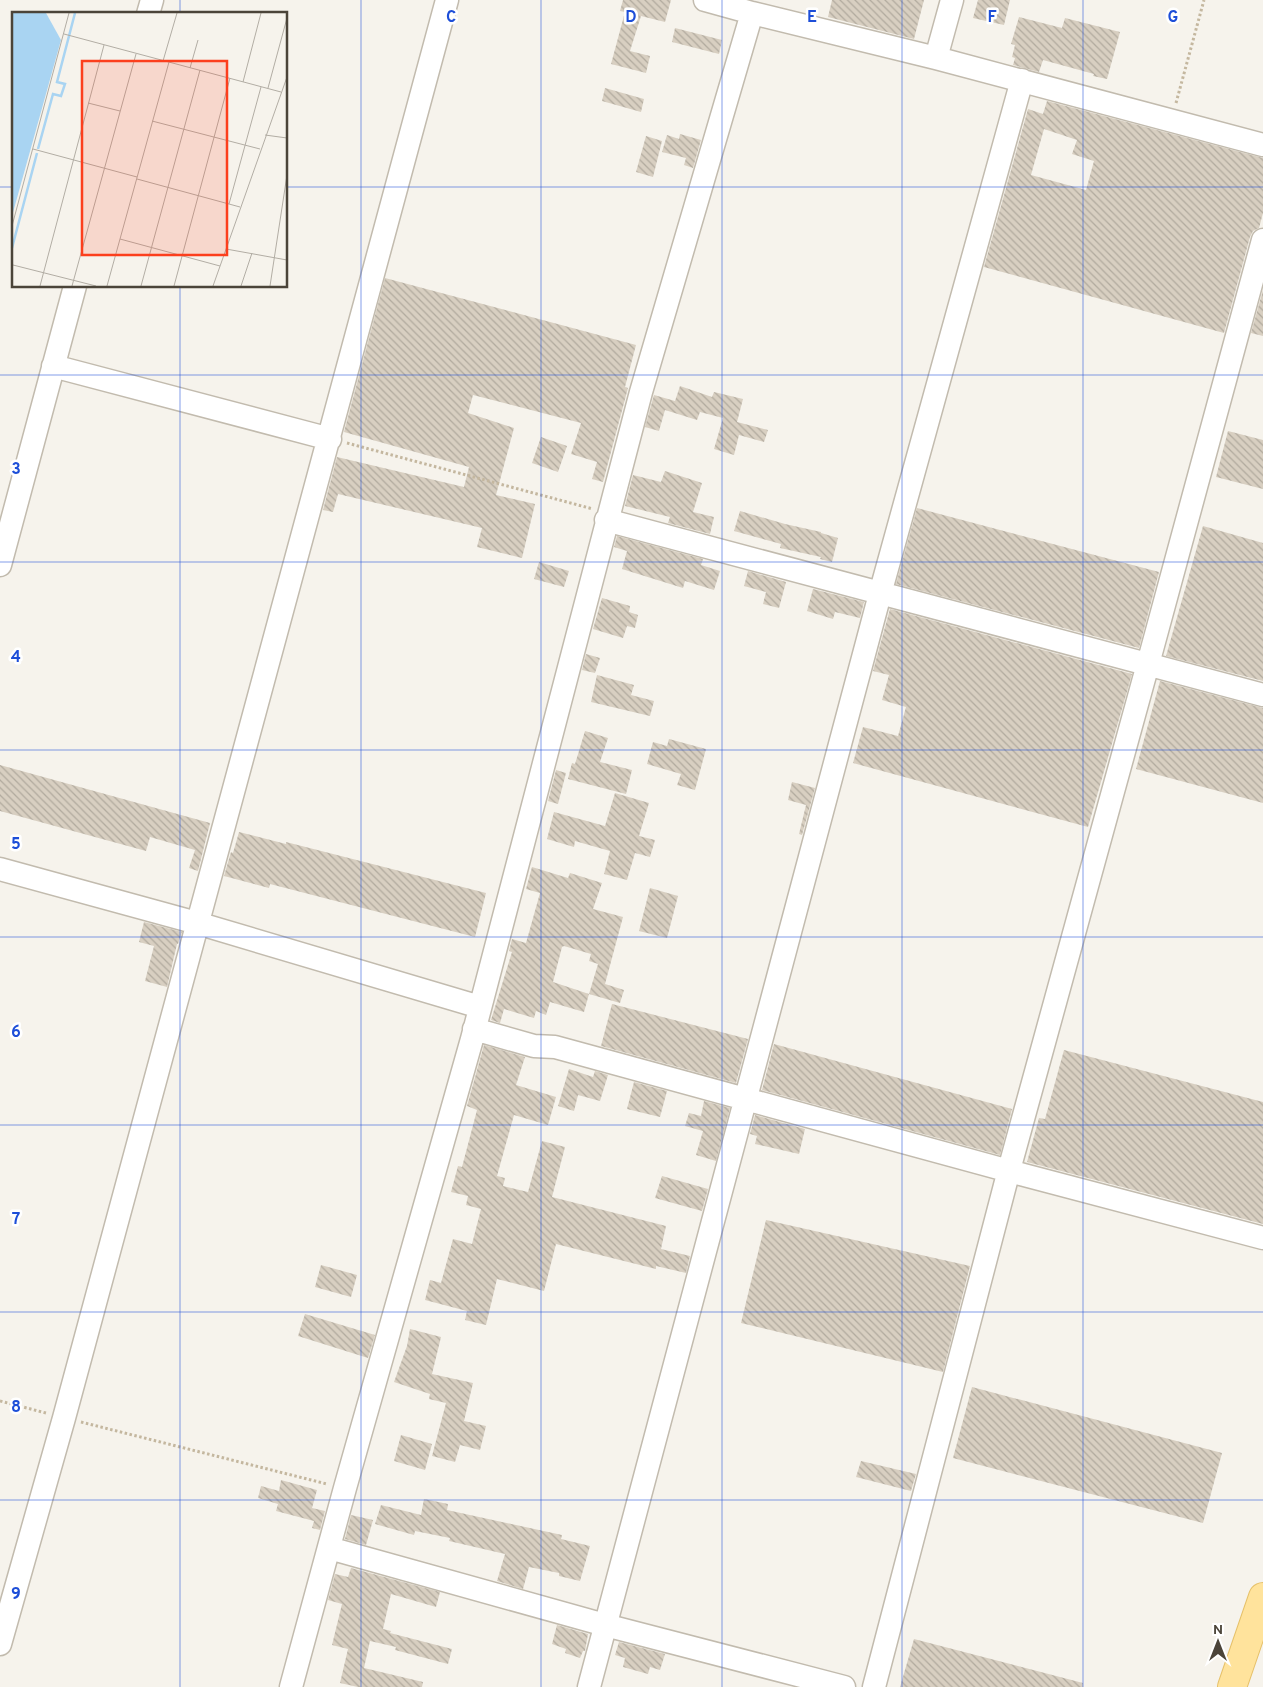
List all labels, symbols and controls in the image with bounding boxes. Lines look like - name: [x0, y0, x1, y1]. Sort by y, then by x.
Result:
- text: C: [446, 8, 456, 28]
- text: D: [625, 8, 637, 28]
- text: E: [807, 8, 817, 28]
- text: F: [987, 8, 997, 28]
- text: G: [1168, 8, 1178, 28]
- inset map: [12, 12, 288, 288]
- text: 3: [11, 460, 21, 480]
- text: 4: [11, 648, 21, 668]
- text: 5: [11, 835, 21, 855]
- text: 6: [11, 1023, 21, 1043]
- text: 7: [12, 1210, 20, 1230]
- text: 8: [11, 1398, 21, 1418]
- text: 9: [11, 1585, 21, 1605]
- north arrow: [1193, 1617, 1243, 1667]
- text: N: [1213, 1622, 1223, 1639]

